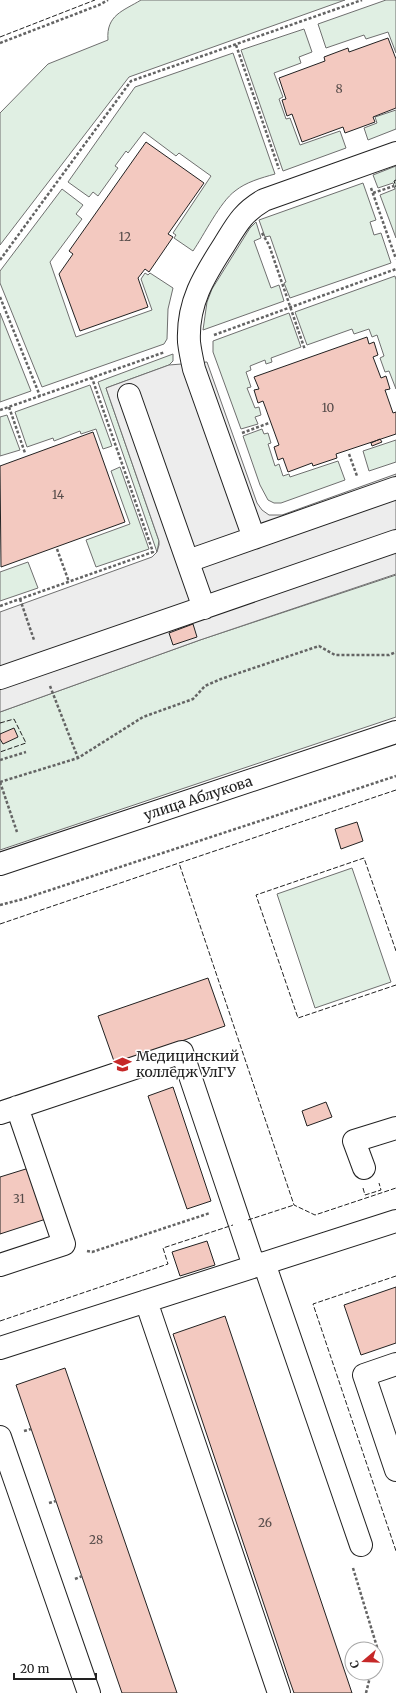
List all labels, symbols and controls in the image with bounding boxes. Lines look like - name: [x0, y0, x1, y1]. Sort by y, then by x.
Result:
- house number: 8: [335, 81, 343, 96]
- house number: 12: [119, 229, 131, 244]
- house number: 10: [322, 400, 335, 415]
- house number: 14: [52, 487, 65, 502]
- street label: улица Аблукова: [141, 772, 255, 824]
- place label: Медицинский колледж УлГУ: [136, 1047, 239, 1081]
- school or university icon: Медицинский колледж УлГУ: [113, 1054, 133, 1074]
- house number: 31: [13, 1191, 25, 1206]
- house number: 26: [258, 1515, 272, 1530]
- house number: 28: [89, 1532, 103, 1547]
- north arrow: [344, 1641, 384, 1681]
- scale bar: [14, 1655, 96, 1681]
- text: С: [347, 1659, 362, 1670]
- text: 20 m: [20, 1661, 49, 1676]

